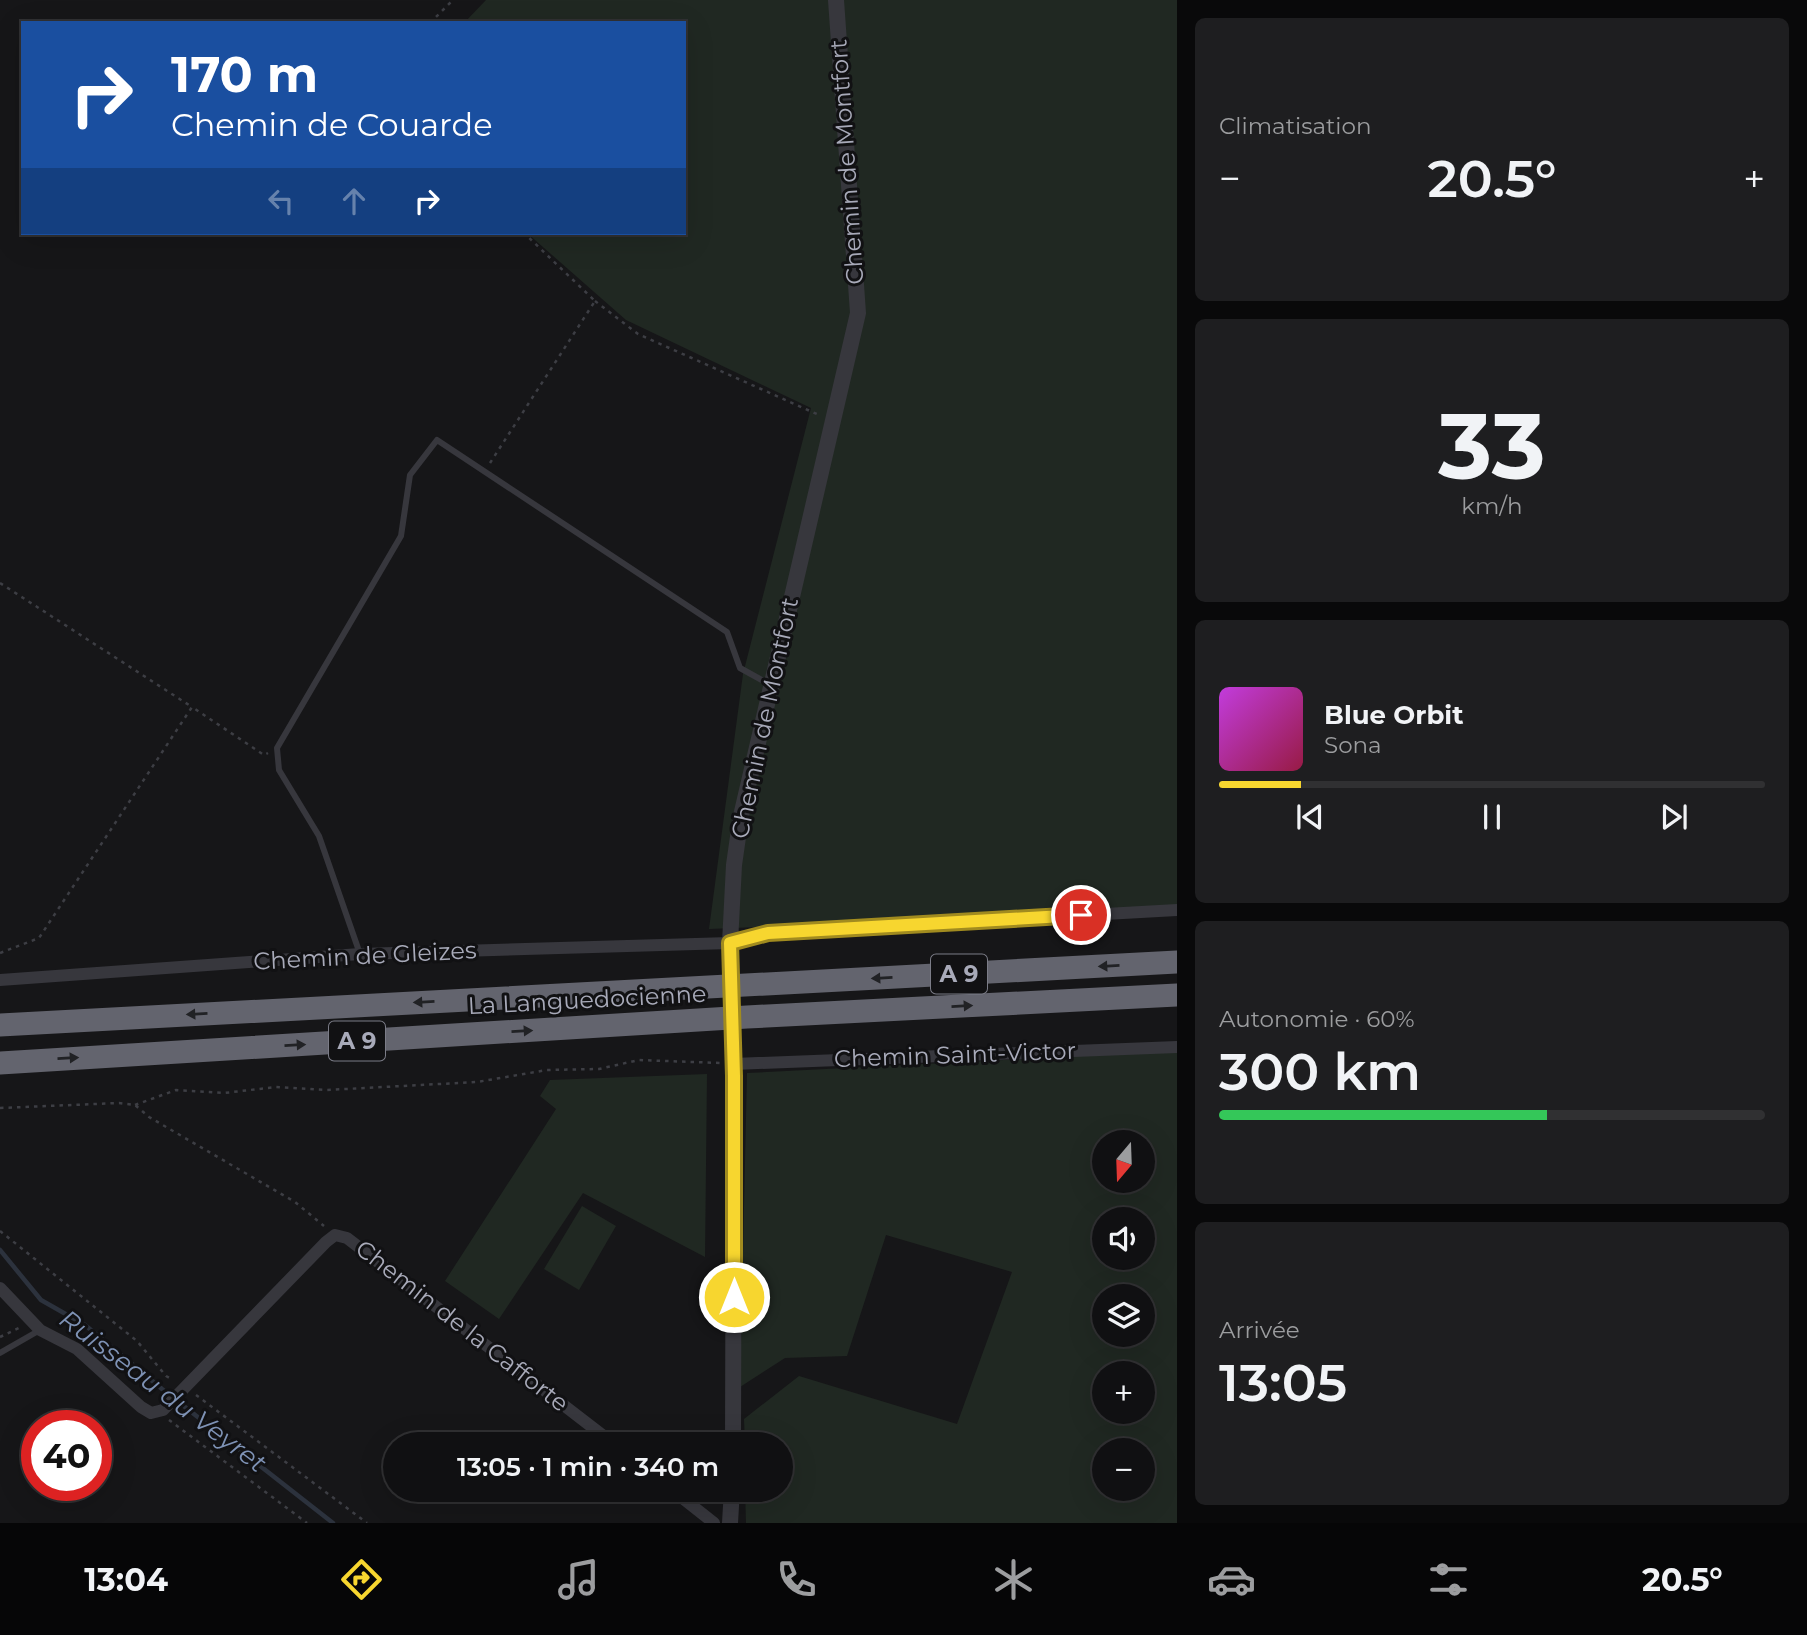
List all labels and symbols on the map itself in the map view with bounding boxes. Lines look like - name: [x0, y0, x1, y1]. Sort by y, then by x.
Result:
- street label: Chemin de Montfort: [823, 38, 870, 286]
- street label: Chemin de Montfort: [725, 594, 804, 841]
- pin: [1051, 885, 1111, 945]
- street label: Chemin de Gleizes: [253, 935, 477, 976]
- road number: A 9: [931, 954, 987, 993]
- one-way arrow: [1098, 960, 1120, 971]
- one-way arrow: [870, 972, 892, 983]
- street label: La Languedocienne: [467, 979, 707, 1020]
- one-way arrow: [413, 996, 435, 1007]
- one-way arrow: [951, 1000, 973, 1011]
- one-way arrow: [186, 1009, 208, 1020]
- road number: A 9: [329, 1022, 385, 1060]
- one-way arrow: [512, 1025, 534, 1036]
- street label: Chemin Saint-Victor: [833, 1036, 1077, 1073]
- one-way arrow: [284, 1039, 306, 1050]
- one-way arrow: [57, 1053, 79, 1064]
- north arrow: [1092, 1130, 1155, 1194]
- street label: Chemin de la Cafforte: [350, 1234, 574, 1418]
- position arrow: [697, 1260, 771, 1334]
- water label: Ruisseau du Veyret: [53, 1303, 273, 1480]
- speed limit sign: 40: [21, 1410, 112, 1501]

